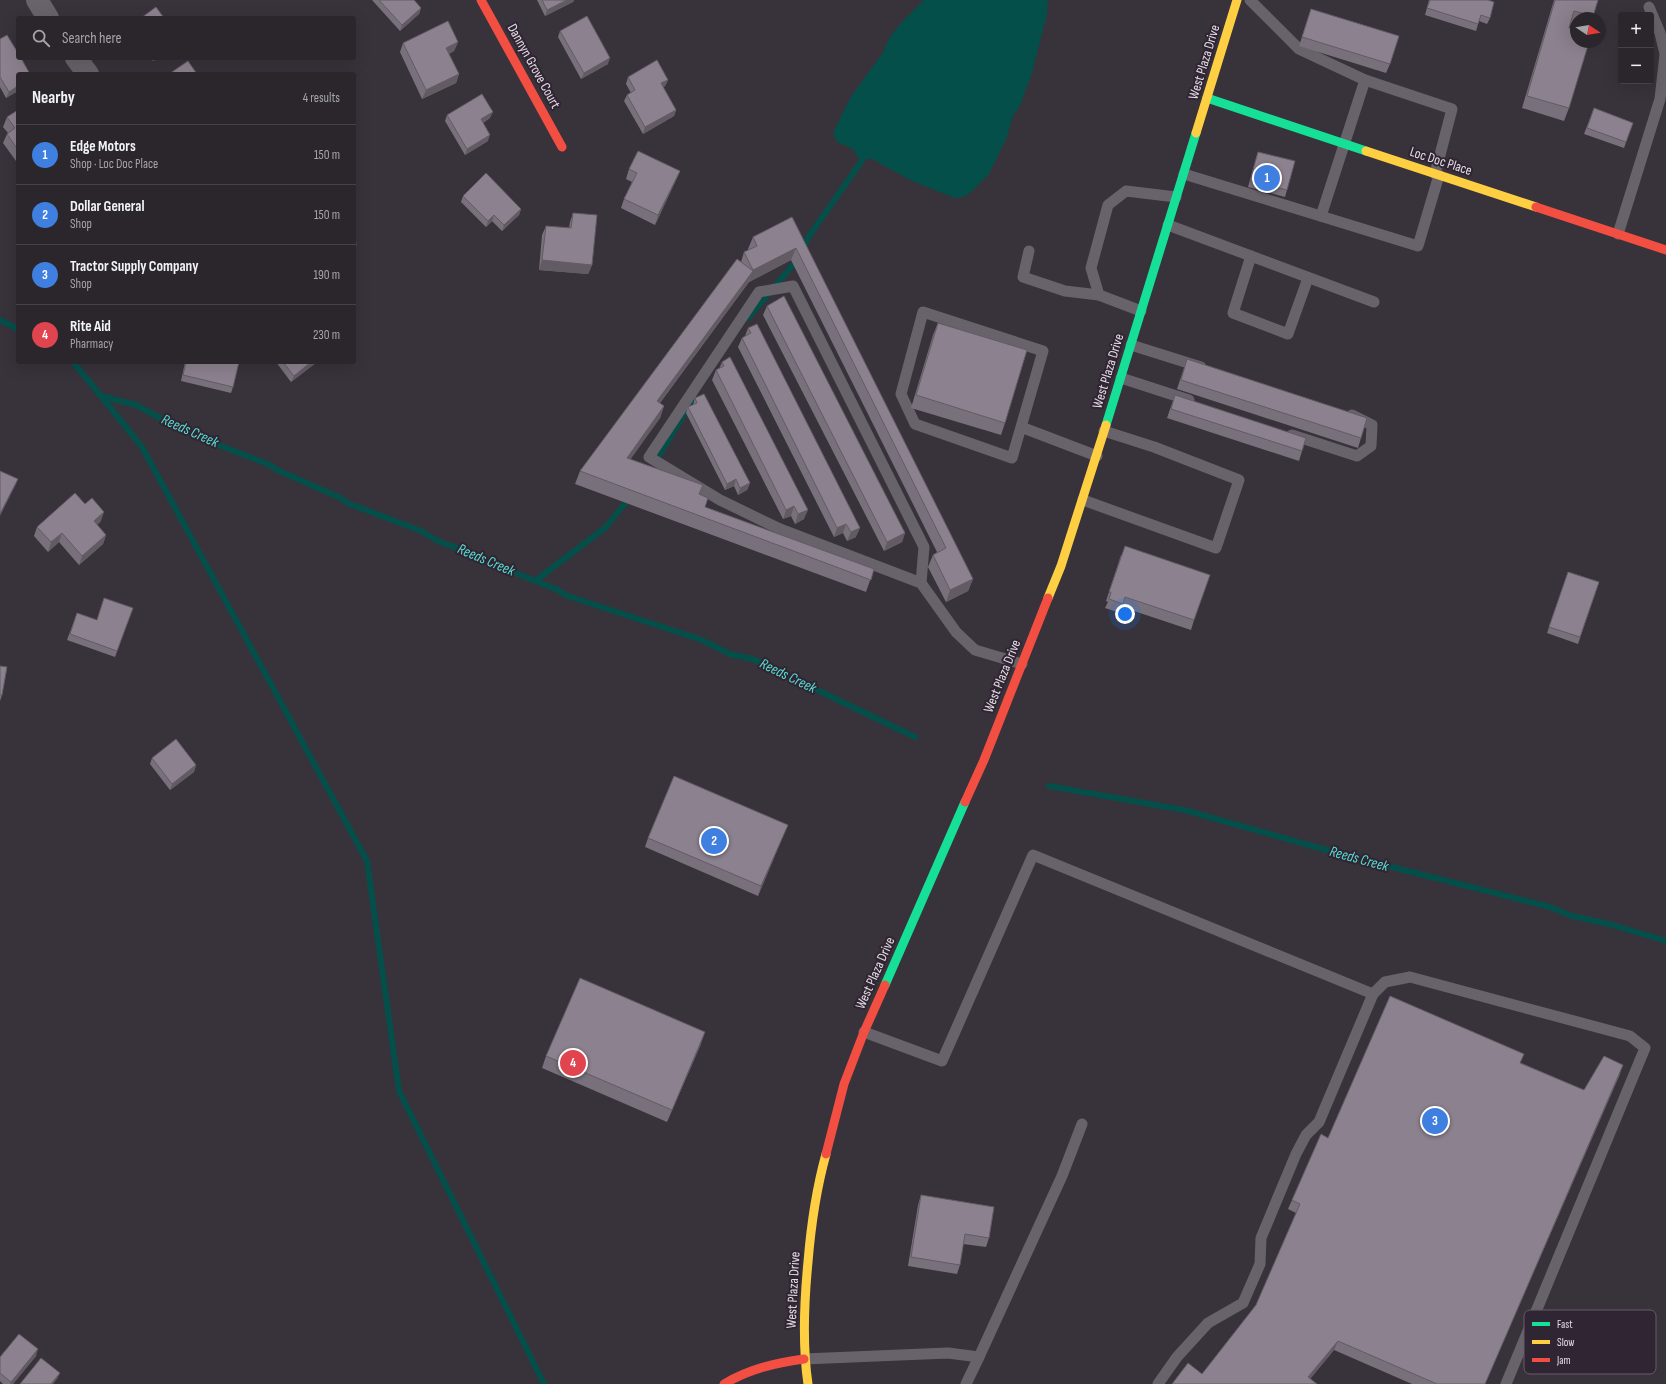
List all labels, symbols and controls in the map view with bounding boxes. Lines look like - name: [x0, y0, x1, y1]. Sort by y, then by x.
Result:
- north arrow: [1570, 12, 1606, 48]
- map controls: [1618, 12, 1654, 84]
- button: +: [1618, 12, 1654, 48]
- search box: [16, 16, 356, 60]
- street label: Dannyn Grove Court: [504, 21, 564, 111]
- street label: West Plaza Drive: [1185, 23, 1223, 101]
- icon: search: [30, 27, 52, 49]
- text: Search here: [62, 29, 122, 48]
- button: −: [1618, 48, 1654, 84]
- text: Nearby: [32, 88, 75, 108]
- text: 4 results: [303, 90, 340, 106]
- text: Edge Motors: [70, 137, 136, 156]
- street label: Loc Doc Place: [1408, 143, 1474, 179]
- text: 1: [42, 147, 48, 163]
- text: 150 m: [314, 147, 340, 163]
- text: Shop · Loc Doc Place: [70, 156, 158, 172]
- pin: 1: [1254, 163, 1280, 193]
- text: Dollar General: [70, 197, 145, 216]
- text: 2: [42, 207, 48, 223]
- text: 150 m: [314, 207, 340, 223]
- text: Shop: [70, 216, 92, 232]
- text: Tractor Supply Company: [70, 257, 198, 276]
- text: 3: [42, 267, 48, 283]
- text: 190 m: [313, 267, 340, 283]
- text: Shop: [70, 276, 92, 292]
- text: Rite Aid: [70, 317, 111, 336]
- text: 4: [42, 327, 48, 343]
- text: 230 m: [313, 327, 340, 343]
- street label: West Plaza Drive: [1089, 332, 1127, 410]
- text: Pharmacy: [70, 336, 113, 352]
- water label: Reeds Creek: [159, 410, 222, 452]
- water label: Reeds Creek: [454, 539, 518, 581]
- your location: [1115, 604, 1135, 624]
- street label: West Plaza Drive: [980, 637, 1024, 715]
- water label: Reeds Creek: [757, 654, 820, 698]
- pin: 2: [701, 826, 727, 856]
- water label: Reeds Creek: [1327, 842, 1391, 876]
- street label: West Plaza Drive: [852, 934, 898, 1012]
- pin: 4: [560, 1048, 586, 1078]
- pin: 3: [1422, 1106, 1448, 1136]
- street label: West Plaza Drive: [782, 1251, 804, 1329]
- legend: [1524, 1310, 1656, 1374]
- text: Fast: [1557, 1318, 1573, 1331]
- text: Slow: [1557, 1336, 1574, 1349]
- text: Jam: [1556, 1354, 1571, 1367]

